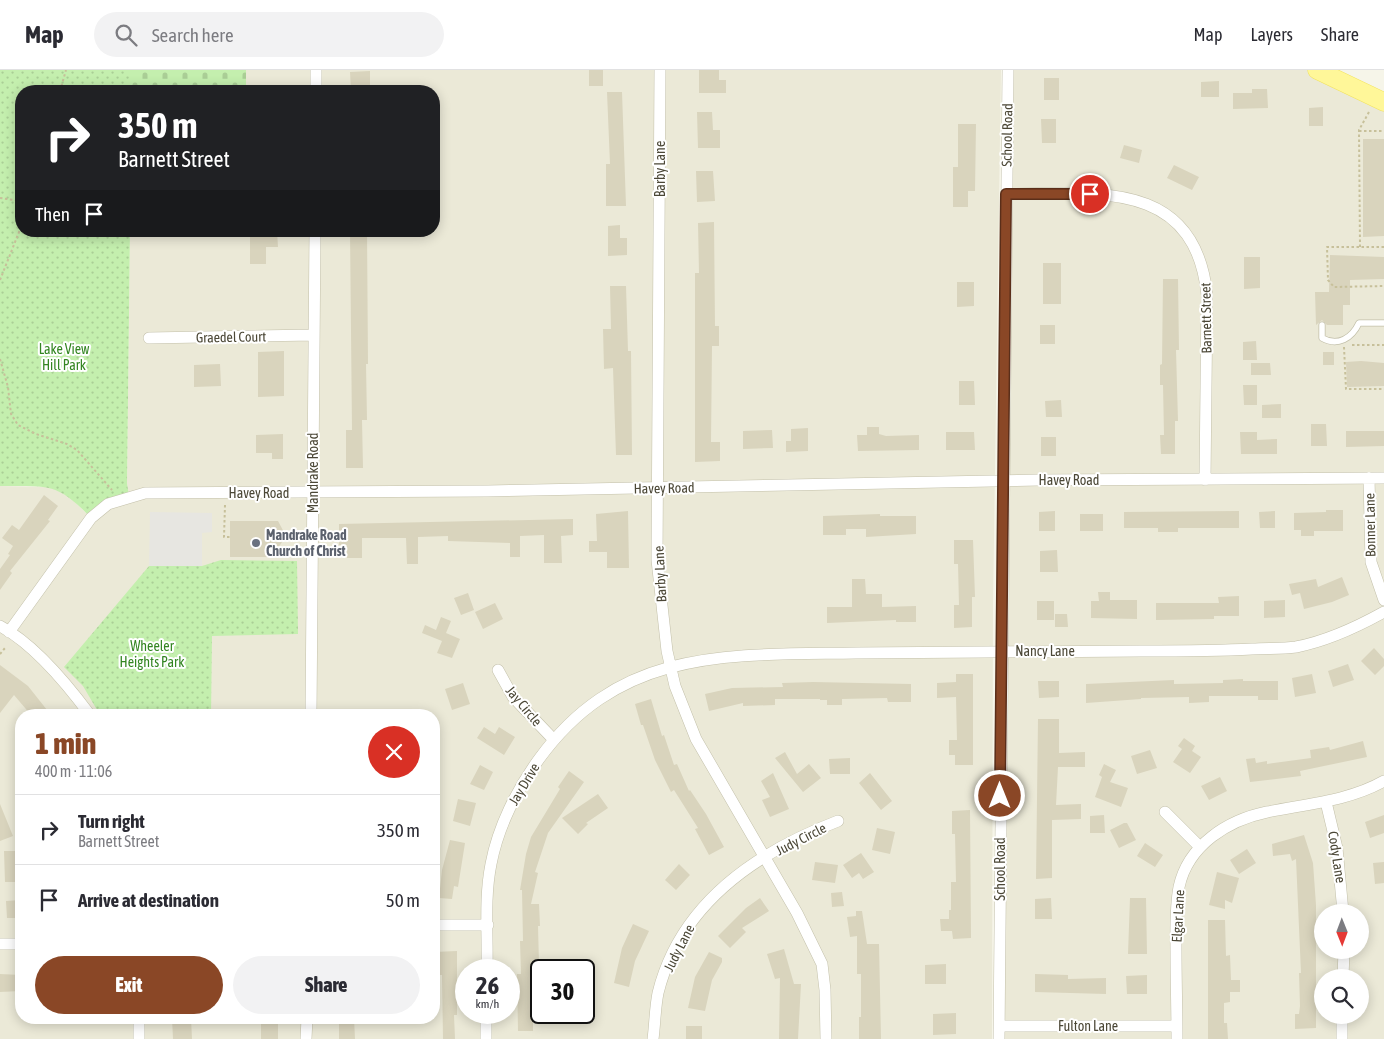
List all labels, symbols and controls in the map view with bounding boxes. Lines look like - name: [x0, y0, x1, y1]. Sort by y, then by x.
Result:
- search box: [94, 12, 444, 57]
- text: Map: [25, 21, 64, 48]
- icon: search: [112, 21, 140, 49]
- text: Search here: [152, 24, 234, 46]
- text: Map: [1193, 24, 1222, 45]
- text: Layers: [1250, 24, 1293, 45]
- text: Share: [1321, 24, 1359, 45]
- street label: School Road: [998, 103, 1016, 167]
- icon: right: [35, 105, 100, 170]
- text: 350 m: [118, 105, 197, 145]
- street label: Barby Lane: [652, 141, 668, 197]
- text: Barnett Street: [118, 146, 230, 172]
- pin: [1069, 173, 1111, 215]
- icon: arrive: [1076, 180, 1104, 208]
- icon: arrive: [80, 200, 108, 228]
- text: Then: [35, 203, 70, 225]
- street label: Barnett Street: [1197, 282, 1215, 354]
- street label: Graedel Court: [196, 328, 266, 346]
- park label: Lake View Hill Park: [39, 341, 90, 373]
- street label: Mandrake Road: [305, 433, 321, 513]
- street label: Havey Road: [1039, 472, 1099, 488]
- street label: Havey Road: [633, 479, 695, 497]
- street label: Havey Road: [229, 485, 289, 501]
- street label: Bonner Lane: [1361, 493, 1379, 557]
- place label: Mandrake Road Church of Christ: [266, 527, 347, 559]
- marker: Mandrake Road Church of Christ: [250, 537, 262, 549]
- street label: Barby Lane: [651, 545, 669, 603]
- park label: Wheeler Heights Park: [120, 638, 184, 670]
- street label: Nancy Lane: [1015, 643, 1075, 659]
- street label: Jay Circle: [503, 683, 545, 729]
- text: 1 min: [35, 726, 96, 760]
- button: close: [368, 726, 420, 778]
- street label: Jay Drive: [505, 760, 543, 808]
- text: 400 m · 11:06: [35, 762, 112, 780]
- position arrow: [973, 769, 1025, 821]
- text: Turn right: [78, 810, 145, 832]
- icon: right: [35, 816, 63, 844]
- text: 350 m: [377, 819, 420, 841]
- street label: Judy Circle: [773, 820, 829, 858]
- street label: Cody Lane: [1325, 830, 1349, 884]
- text: Barnett Street: [78, 832, 159, 850]
- street label: School Road: [992, 837, 1008, 901]
- icon: arrive: [35, 886, 63, 914]
- text: Arrive at destination: [78, 889, 219, 911]
- text: 50 m: [386, 889, 420, 911]
- street label: Elgar Lane: [1169, 889, 1187, 943]
- north arrow: [1314, 904, 1369, 959]
- map controls: [1314, 904, 1369, 1024]
- street label: Judy Lane: [660, 922, 698, 974]
- button: Exit: [35, 956, 223, 1014]
- button: Share: [233, 956, 420, 1014]
- speed limit sign: 30: [530, 959, 595, 1024]
- button: search: [1314, 969, 1369, 1024]
- text: 26: [476, 971, 499, 999]
- text: km/h: [476, 997, 499, 1011]
- street label: Fulton Lane: [1058, 1018, 1118, 1034]

